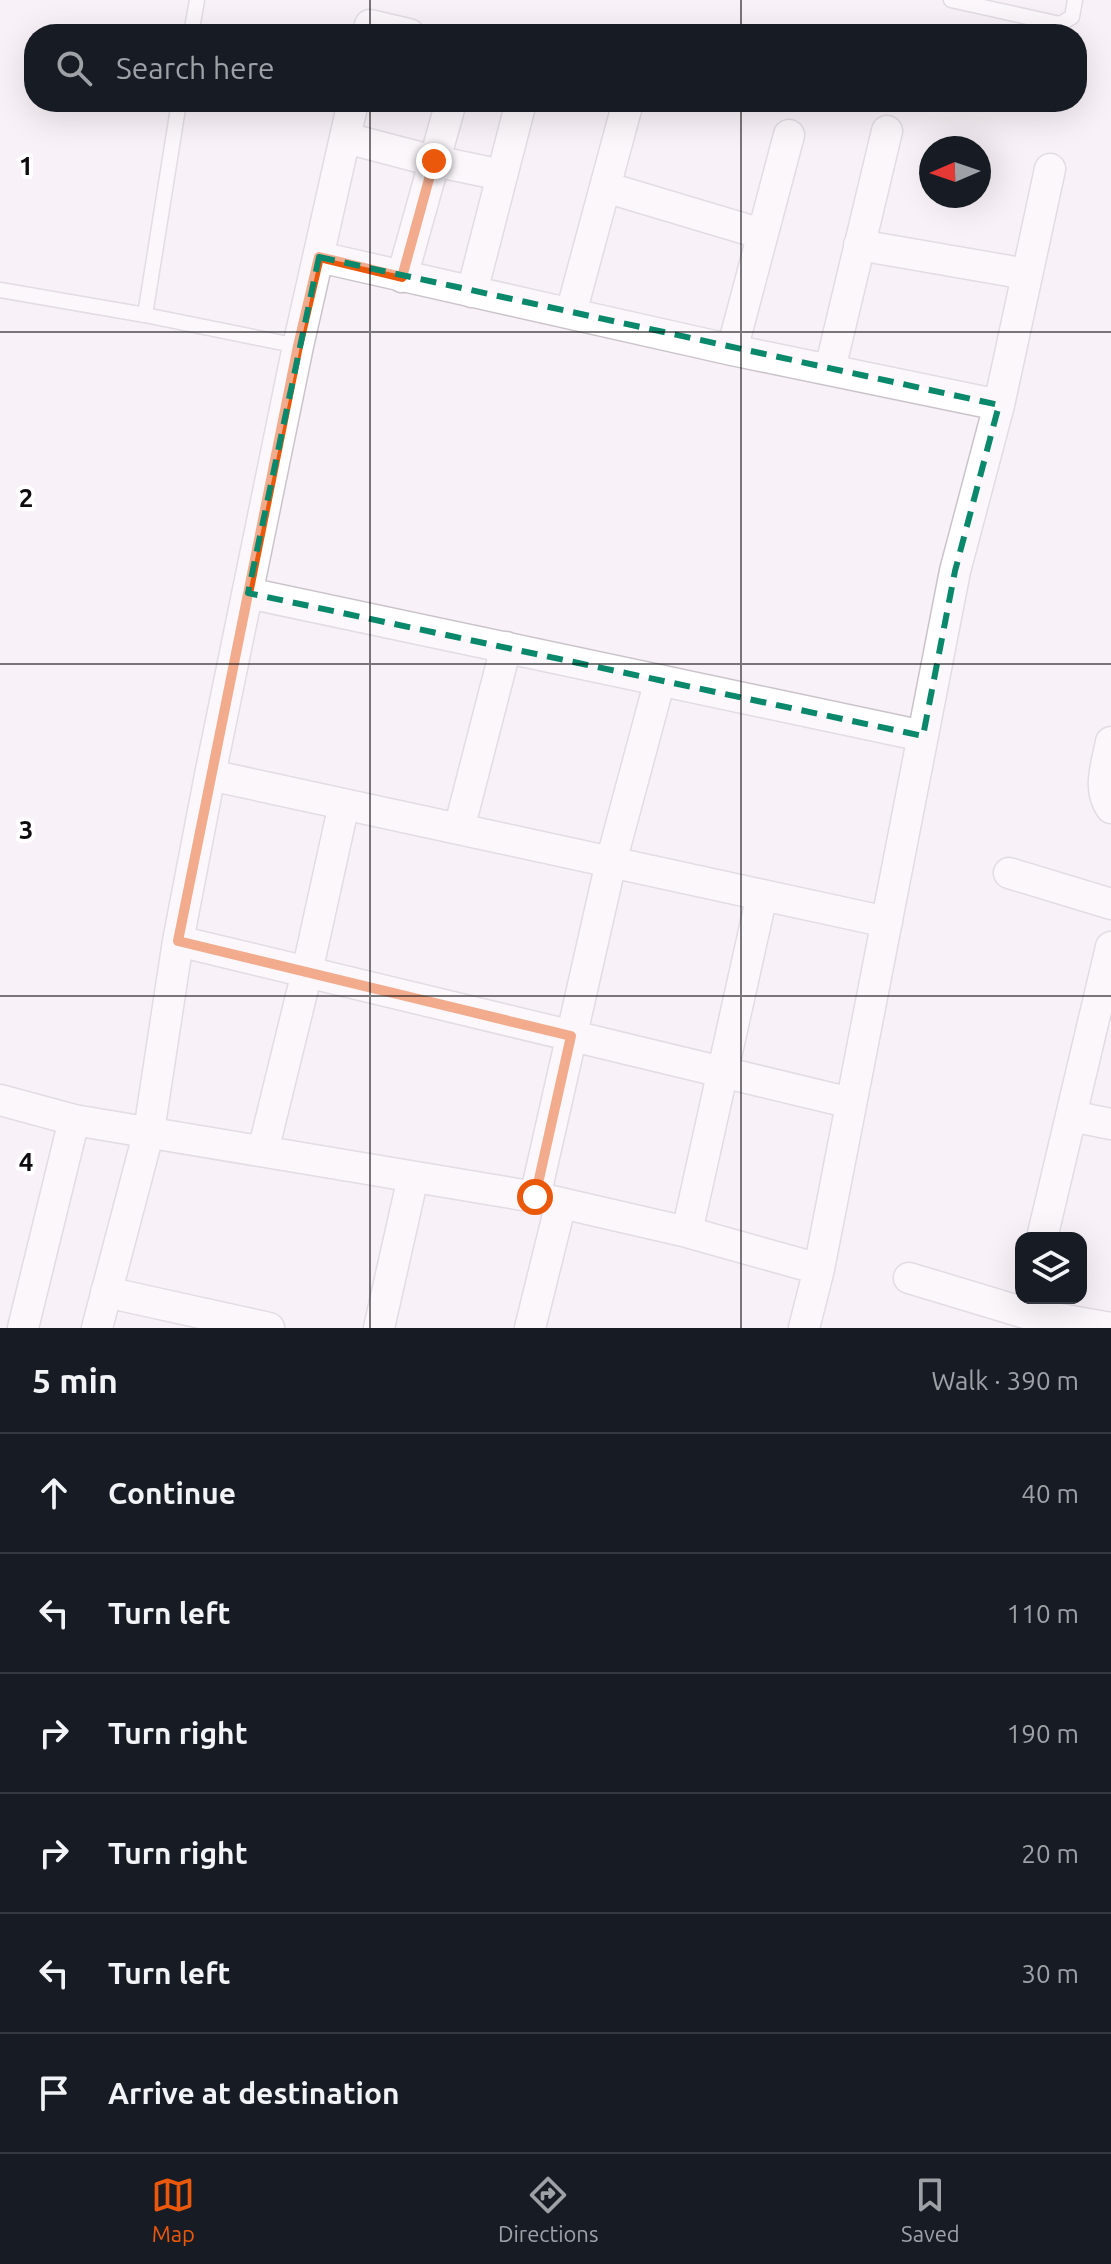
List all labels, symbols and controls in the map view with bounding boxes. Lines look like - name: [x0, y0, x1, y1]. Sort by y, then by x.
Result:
- search box: [24, 24, 1087, 112]
- icon: search: [52, 46, 96, 90]
- text: Search here: [116, 51, 275, 85]
- north arrow: [919, 136, 991, 208]
- route end: [416, 143, 452, 179]
- text: 1: [19, 151, 33, 180]
- text: 2: [19, 483, 33, 512]
- text: 3: [19, 815, 33, 844]
- text: 4: [19, 1147, 33, 1176]
- route start: [517, 1179, 553, 1215]
- map controls: [1015, 1232, 1087, 1304]
- button: layers: [1015, 1232, 1087, 1304]
- text: 5 min: [32, 1361, 118, 1399]
- text: Walk · 390 m: [931, 1366, 1079, 1395]
- icon: ahead: [32, 1471, 76, 1515]
- text: Continue: [108, 1476, 236, 1510]
- text: 40 m: [1021, 1479, 1079, 1508]
- icon: left: [32, 1591, 76, 1635]
- text: Turn left: [108, 1596, 230, 1630]
- text: 110 m: [1007, 1599, 1079, 1628]
- icon: right: [32, 1711, 76, 1755]
- text: Turn right: [108, 1716, 248, 1750]
- text: 190 m: [1007, 1719, 1079, 1748]
- icon: right: [32, 1831, 76, 1875]
- text: Turn right: [108, 1836, 248, 1870]
- text: 20 m: [1021, 1839, 1079, 1868]
- icon: left: [32, 1951, 76, 1995]
- text: Turn left: [108, 1956, 230, 1990]
- text: 30 m: [1021, 1959, 1079, 1988]
- icon: arrive: [32, 2071, 76, 2115]
- text: Arrive at destination: [108, 2076, 400, 2110]
- tab: Map: [151, 2173, 195, 2246]
- tab: Directions: [498, 2173, 598, 2246]
- tab: Saved: [901, 2173, 960, 2246]

